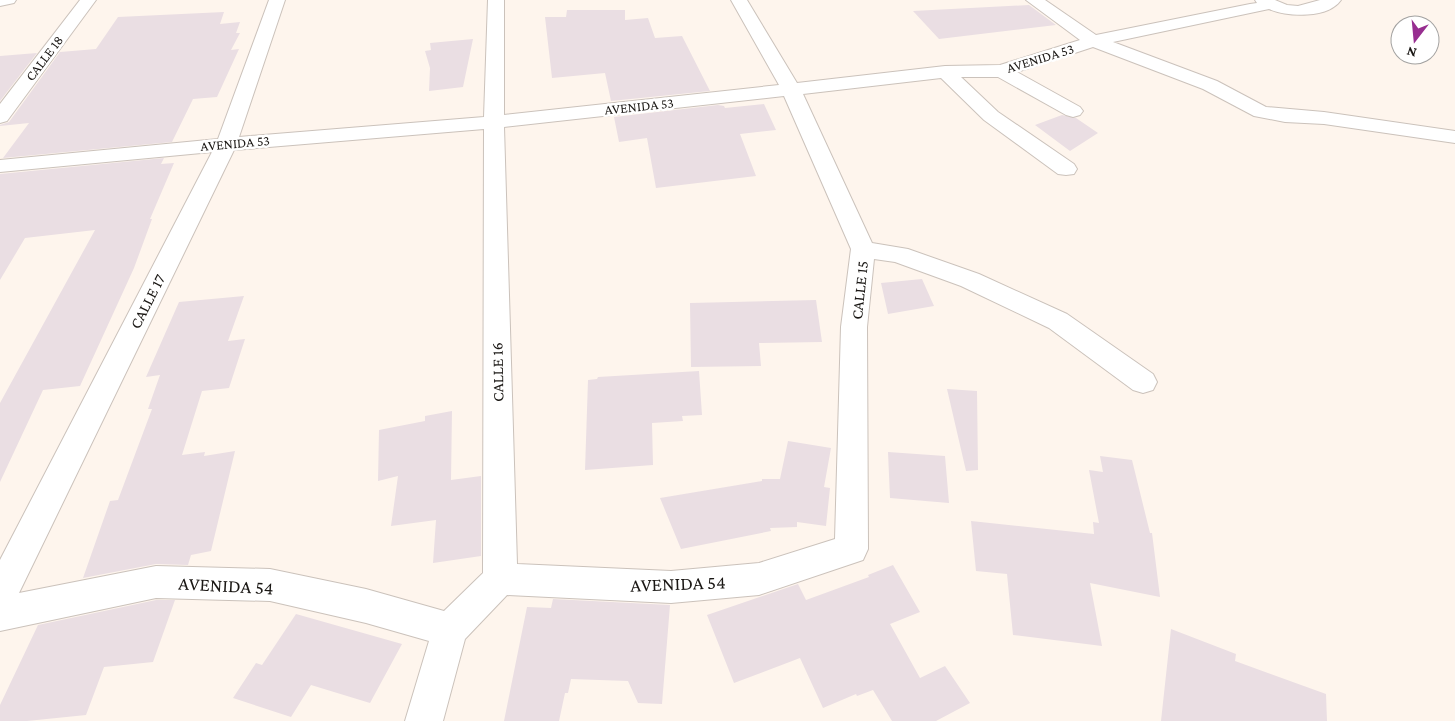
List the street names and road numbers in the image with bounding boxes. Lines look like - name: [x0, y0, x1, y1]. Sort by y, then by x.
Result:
- street label: CALLE 18: [22, 32, 66, 84]
- street label: AVENIDA 53: [1004, 40, 1076, 76]
- street label: AVENIDA 53: [604, 94, 674, 118]
- street label: AVENIDA 53: [200, 132, 270, 154]
- street label: CALLE 15: [848, 260, 871, 320]
- street label: CALLE 17: [127, 271, 169, 331]
- street label: CALLE 16: [488, 342, 507, 402]
- street label: AVENIDA 54: [630, 571, 726, 596]
- street label: AVENIDA 54: [178, 573, 274, 598]

